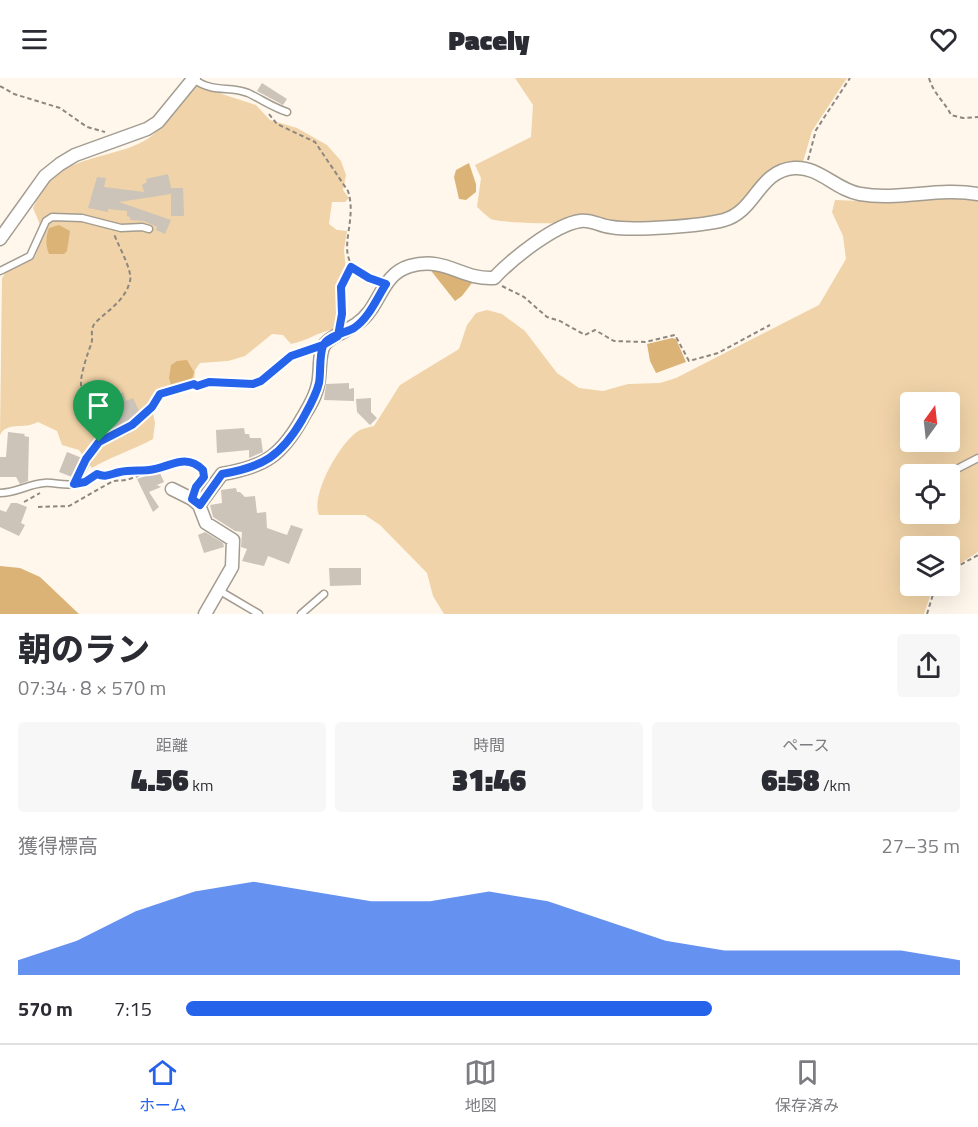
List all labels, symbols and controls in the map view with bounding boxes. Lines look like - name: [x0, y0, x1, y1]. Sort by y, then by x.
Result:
- text: Pacely: [448, 19, 530, 60]
- icon: menu: [18, 23, 51, 56]
- icon: heart: [927, 23, 960, 56]
- pin: [73, 380, 124, 442]
- icon: arrive: [82, 389, 115, 422]
- north arrow: [900, 392, 960, 452]
- map controls: [900, 392, 960, 596]
- button: locate: [900, 464, 960, 524]
- button: layers: [900, 536, 960, 596]
- text: 朝のラン: [18, 624, 150, 674]
- button: share: [897, 634, 960, 697]
- text: 07:34 · 8 × 570 m: [18, 672, 166, 703]
- text: 距離: [156, 733, 188, 757]
- text: 時間: [473, 733, 505, 757]
- text: ペース: [782, 733, 830, 757]
- text: 4.56: [131, 757, 189, 803]
- text: 31:46: [452, 757, 526, 803]
- text: 6:58: [761, 757, 819, 803]
- text: km: [189, 773, 213, 797]
- text: /km: [819, 773, 851, 797]
- text: 獲得標高: [18, 830, 98, 861]
- text: 27–35 m: [881, 830, 960, 861]
- text: 570 m: [18, 993, 73, 1024]
- text: 7:15: [114, 993, 152, 1024]
- tab: ホーム: [139, 1056, 186, 1117]
- tab: 地図: [464, 1056, 497, 1117]
- tab: 保存済み: [775, 1056, 839, 1117]

